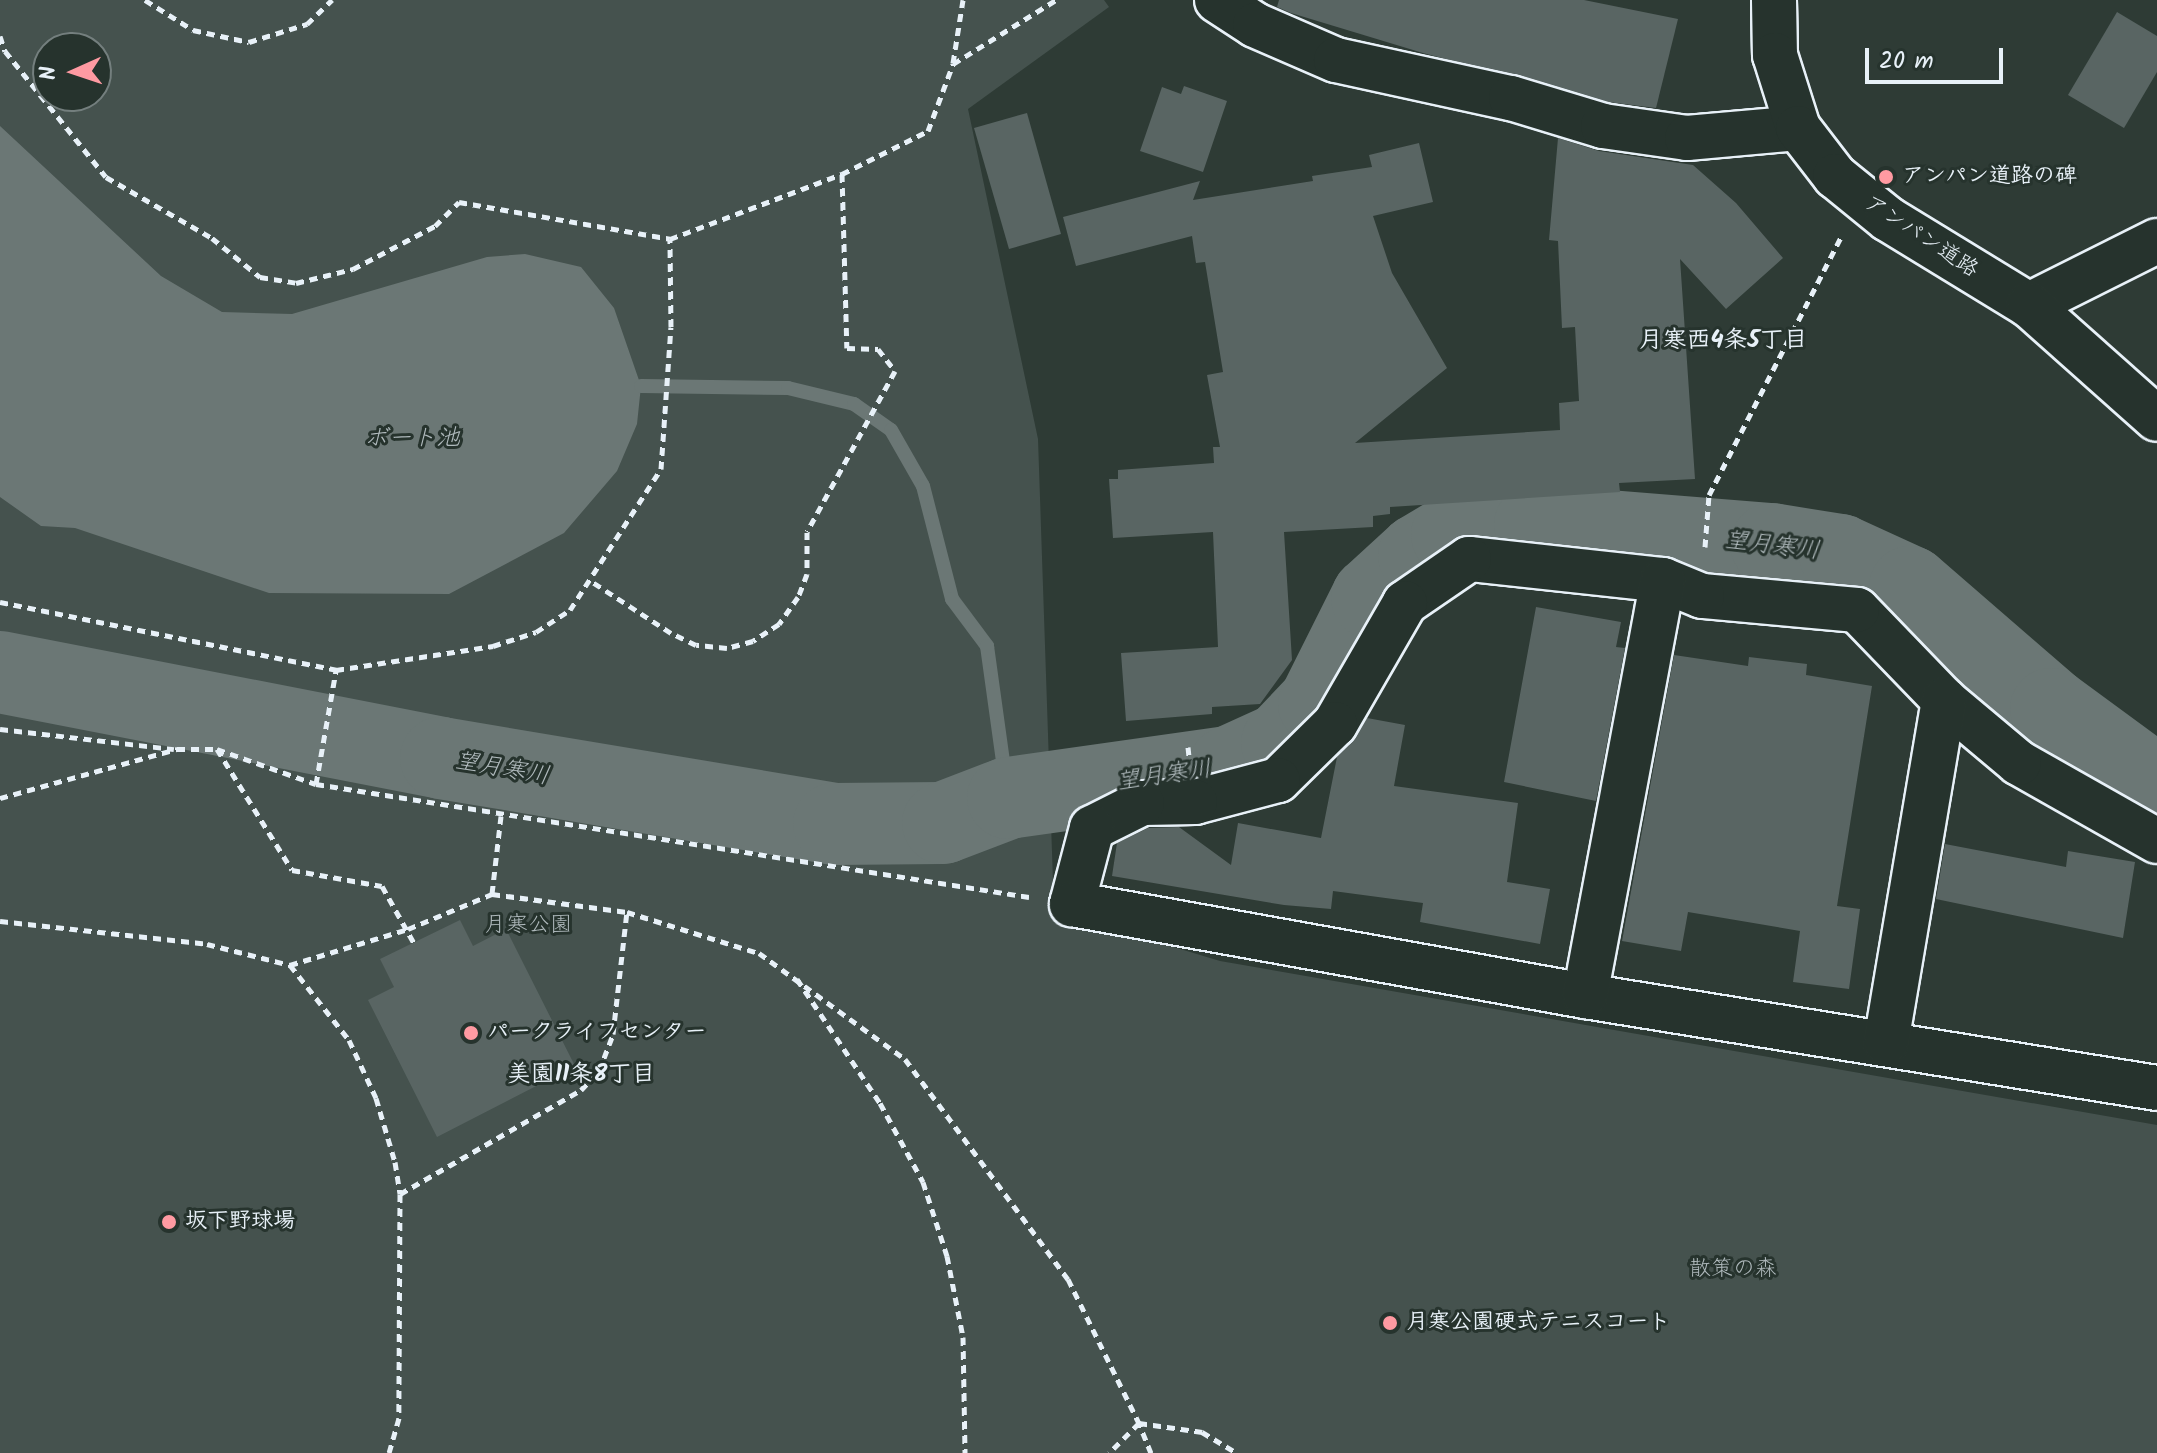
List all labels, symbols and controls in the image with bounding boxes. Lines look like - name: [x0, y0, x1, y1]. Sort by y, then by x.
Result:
- north arrow: [32, 32, 112, 112]
- scale bar: [1869, 32, 2007, 82]
- text: 20 m: [1879, 42, 1934, 81]
- text: N: [32, 65, 67, 81]
- place label: アンパン道路の碑: [1902, 164, 2078, 190]
- marker: アンパン道路の碑: [1877, 168, 1895, 186]
- street label: アンパン道路: [1858, 190, 1984, 284]
- district label: 月寒西4条5丁目: [1638, 327, 1808, 355]
- water label: ボート池: [364, 425, 460, 453]
- water label: 望月寒川: [1723, 526, 1821, 566]
- water label: 望月寒川: [452, 746, 552, 792]
- water label: 望月寒川: [1114, 755, 1214, 797]
- park label: 月寒公園: [484, 913, 572, 939]
- place label: パークライフセンター: [487, 1020, 707, 1046]
- marker: パークライフセンター: [462, 1024, 480, 1042]
- district label: 美園11条8丁目: [507, 1061, 655, 1089]
- place label: 坂下野球場: [185, 1209, 295, 1235]
- marker: 坂下野球場: [160, 1213, 178, 1231]
- park label: 散策の森: [1689, 1257, 1777, 1283]
- place label: 月寒公園硬式テニスコート: [1406, 1310, 1670, 1336]
- marker: 月寒公園硬式テニスコート: [1381, 1314, 1399, 1332]

